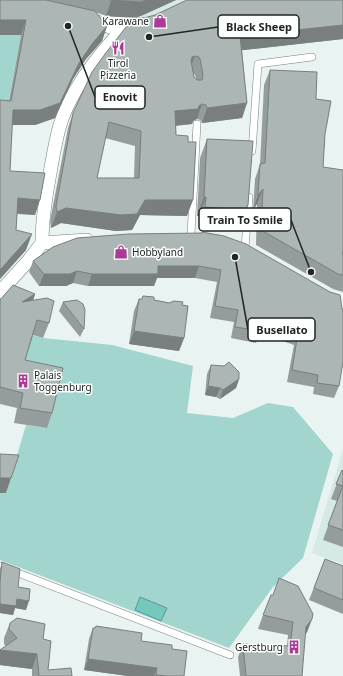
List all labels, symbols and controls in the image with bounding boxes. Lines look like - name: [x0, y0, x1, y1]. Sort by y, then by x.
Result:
- shop icon: Karawane: [152, 13, 168, 29]
- place label: Karawane: [102, 14, 149, 28]
- callout: Black Sheep: [218, 15, 299, 38]
- text: Black Sheep: [226, 19, 292, 34]
- restaurant icon: Tirol Pizzeria: [110, 40, 126, 56]
- place label: Tirol Pizzeria: [100, 56, 136, 82]
- callout: Enovit: [95, 86, 145, 109]
- text: Enovit: [103, 89, 137, 104]
- callout: Train To Smile: [199, 208, 291, 231]
- text: Train To Smile: [207, 212, 283, 227]
- shop icon: Hobbyland: [113, 244, 129, 260]
- place label: Hobbyland: [132, 245, 183, 259]
- callout: Busellato: [248, 318, 315, 341]
- text: Busellato: [256, 322, 308, 337]
- place label: Palais Toggenburg: [34, 368, 92, 394]
- building icon: Palais Toggenburg: [15, 373, 31, 389]
- building icon: Gerstburg: [286, 639, 302, 655]
- place label: Gerstburg: [235, 640, 283, 654]

